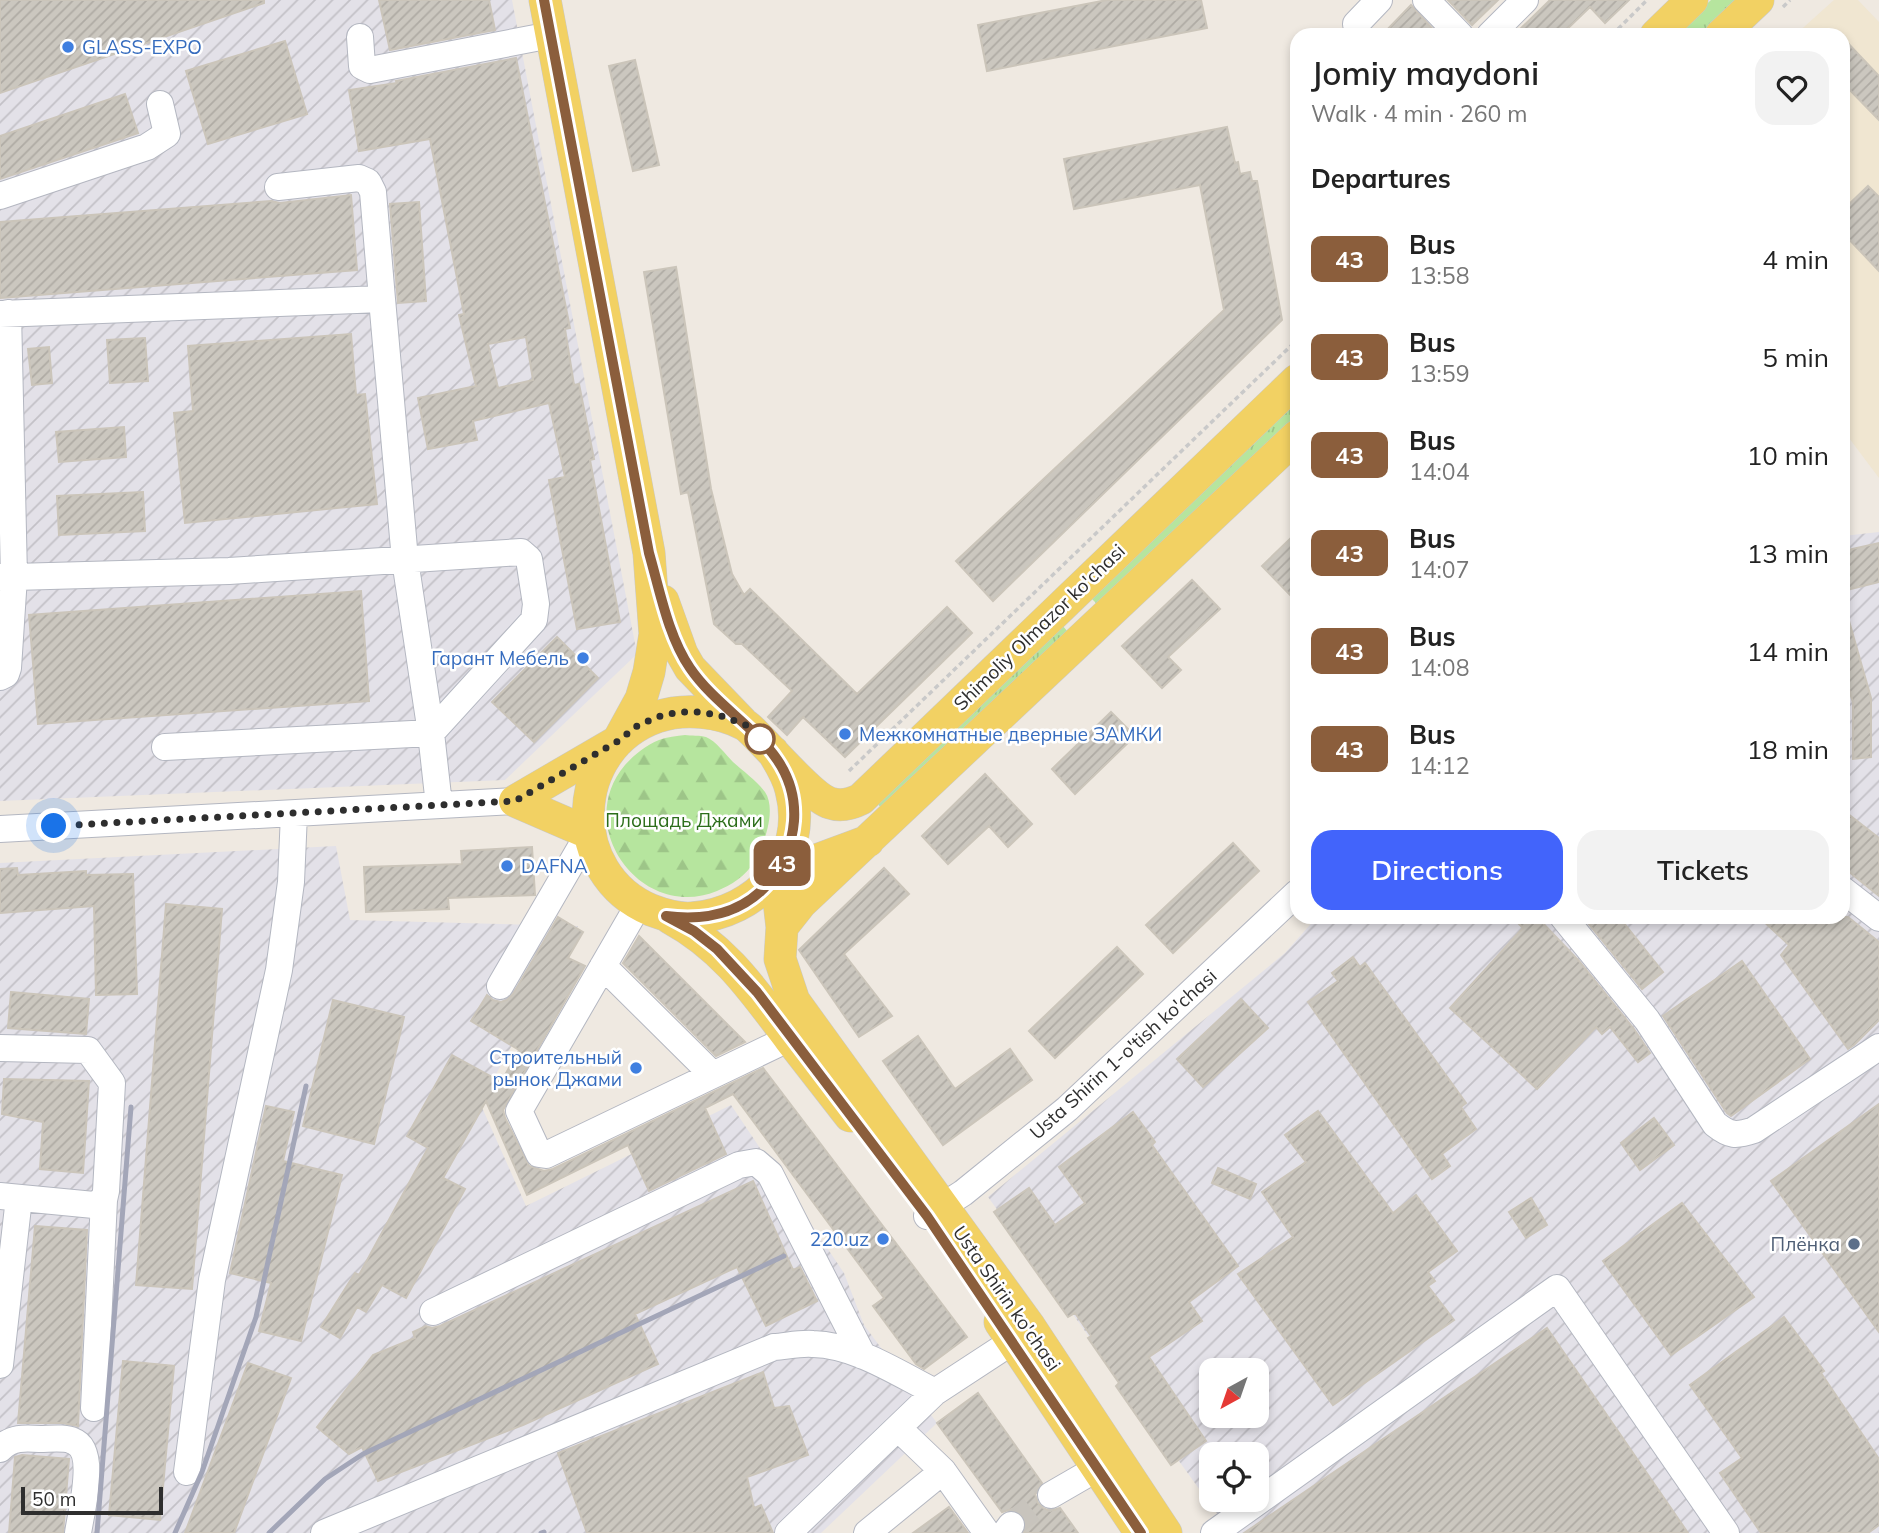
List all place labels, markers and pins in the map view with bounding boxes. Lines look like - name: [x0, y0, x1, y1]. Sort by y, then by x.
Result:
- place label: GLASS-EXPO: [82, 35, 202, 59]
- marker: GLASS-EXPO: [60, 39, 76, 55]
- place label: Гарант Мебель: [431, 646, 569, 670]
- marker: Гарант Мебель: [575, 650, 591, 666]
- place label: Межкомнатные дверные ЗАМКИ: [859, 722, 1162, 746]
- unlabelled marker: [745, 724, 775, 754]
- marker: Межкомнатные дверные ЗАМКИ: [837, 726, 853, 742]
- place label: DAFNA: [521, 854, 588, 878]
- marker: DAFNA: [499, 858, 515, 874]
- place label: Строительный рынок Джами: [489, 1045, 622, 1091]
- marker: Строительный рынок Джами: [628, 1060, 644, 1076]
- place label: 220.uz: [810, 1227, 869, 1251]
- marker: 220.uz: [875, 1231, 891, 1247]
- place label: Плёнка: [1771, 1232, 1840, 1256]
- marker: Плёнка: [1846, 1236, 1862, 1252]

